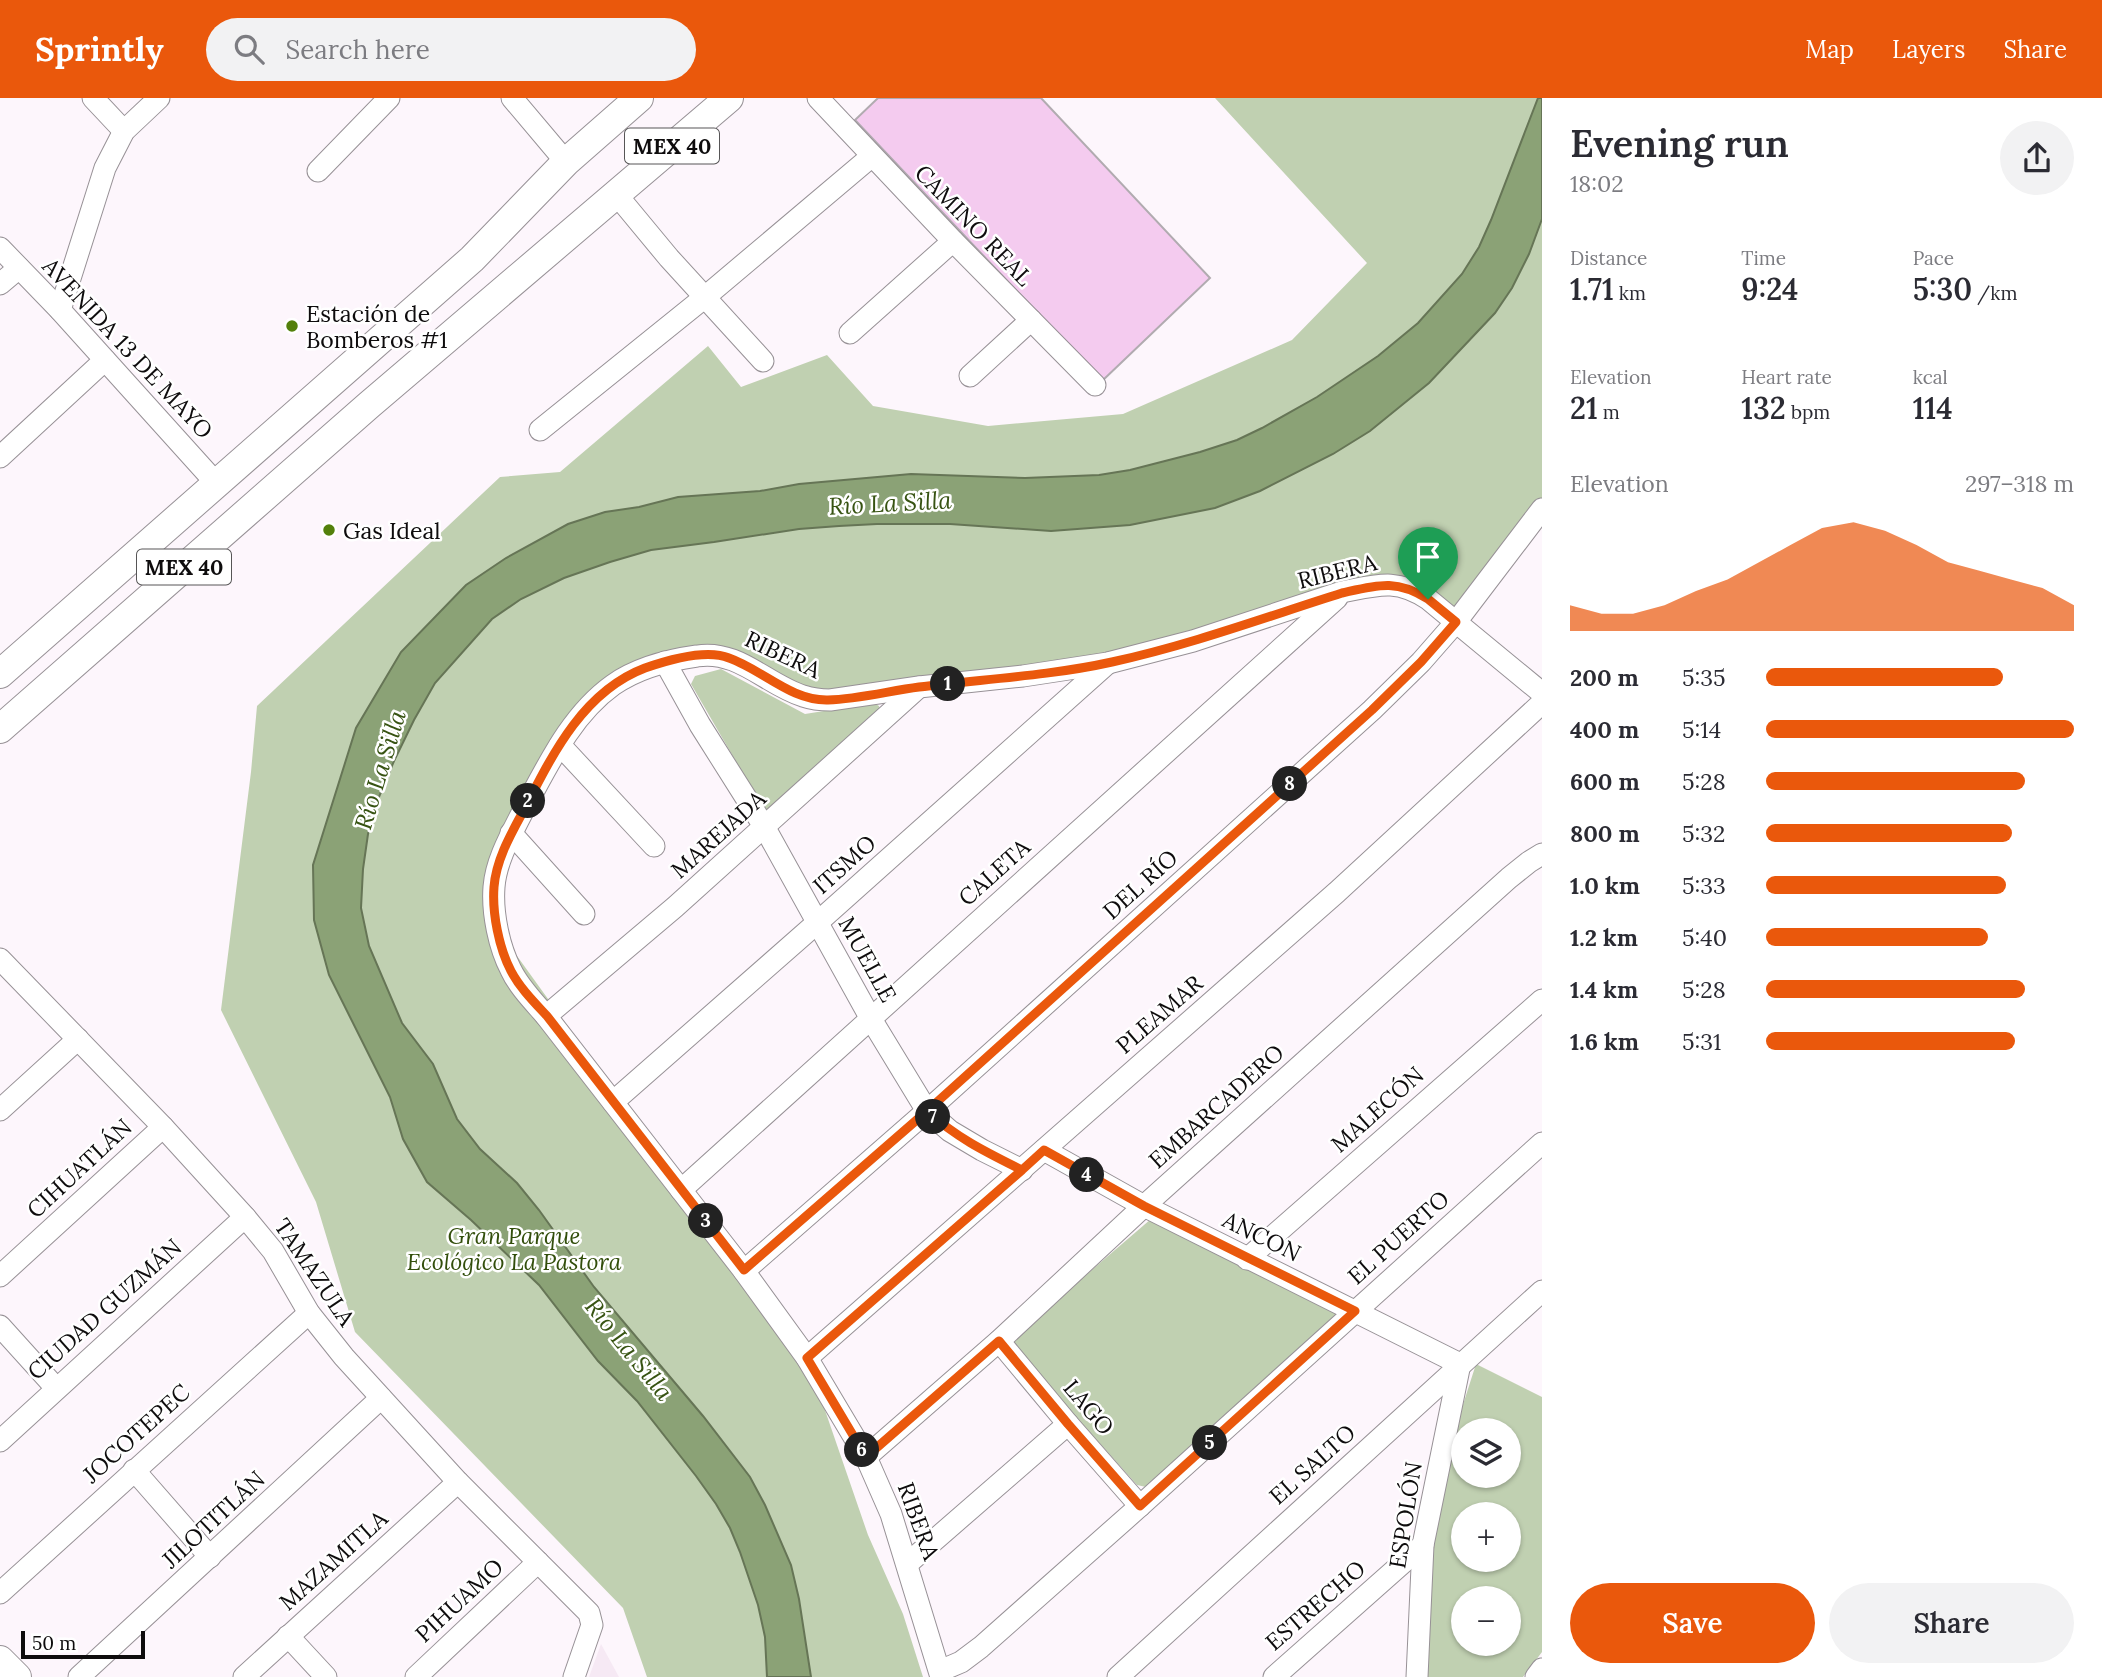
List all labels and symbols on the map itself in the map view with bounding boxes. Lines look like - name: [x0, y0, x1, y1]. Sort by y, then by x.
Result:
- road number: MEX 40: [625, 128, 719, 164]
- street label: CAMINO REAL: [909, 158, 1039, 292]
- street label: AVENIDA 13 DE MAYO: [36, 251, 219, 445]
- place label: Estación de Bomberos #1: [306, 299, 448, 354]
- marker: Estación de Bomberos #1: [284, 318, 300, 334]
- water label: Río La Silla: [828, 484, 953, 522]
- place label: Gas Ideal: [343, 516, 441, 545]
- marker: Gas Ideal: [321, 522, 337, 538]
- pin: [1398, 527, 1458, 599]
- street label: RIBERA: [1294, 547, 1380, 595]
- road number: MEX 40: [137, 550, 231, 584]
- street label: RIBERA: [740, 624, 826, 684]
- pin: 1: [930, 666, 965, 702]
- water label: Río La Silla: [347, 706, 413, 833]
- pin: 8: [1272, 766, 1308, 802]
- street label: MAREJADA: [665, 783, 772, 884]
- pin: 2: [510, 784, 546, 818]
- street label: ITSMO: [807, 828, 881, 900]
- street label: CALETA: [952, 832, 1036, 912]
- street label: DEL RÍO: [1097, 843, 1183, 925]
- street label: MUELLE: [833, 911, 903, 1007]
- street label: PLEAMAR: [1110, 968, 1209, 1060]
- street label: EMBARCADERO: [1142, 1038, 1290, 1174]
- street label: MALECÓN: [1325, 1060, 1429, 1158]
- pin: 7: [916, 1100, 950, 1134]
- street label: CIHUATLÁN: [21, 1112, 137, 1224]
- pin: 4: [1070, 1158, 1104, 1192]
- street label: EL PUERTO: [1341, 1184, 1455, 1290]
- pin: 3: [688, 1204, 724, 1238]
- street label: ANCON: [1217, 1204, 1306, 1267]
- street label: TAMAZULA: [268, 1213, 362, 1332]
- park label: Gran Parque Ecológico La Pastora: [407, 1221, 622, 1276]
- street label: CIUDAD GUZMÁN: [21, 1232, 187, 1386]
- water label: Río La Silla: [578, 1291, 680, 1407]
- street label: LAGO: [1057, 1373, 1121, 1441]
- street label: JOCOTEPEC: [76, 1377, 195, 1489]
- street label: EL SALTO: [1263, 1418, 1361, 1510]
- pin: 5: [1192, 1426, 1228, 1460]
- pin: 6: [844, 1432, 880, 1468]
- street label: ESPOLÓN: [1382, 1460, 1428, 1570]
- street label: JILOTITLÁN: [155, 1464, 270, 1575]
- street label: RIBERA: [892, 1478, 947, 1564]
- street label: MAZAMITLA: [273, 1503, 394, 1616]
- street label: PIHUAMO: [409, 1552, 509, 1648]
- street label: ESTRECHO: [1259, 1554, 1371, 1656]
- scale bar: [21, 1628, 145, 1660]

